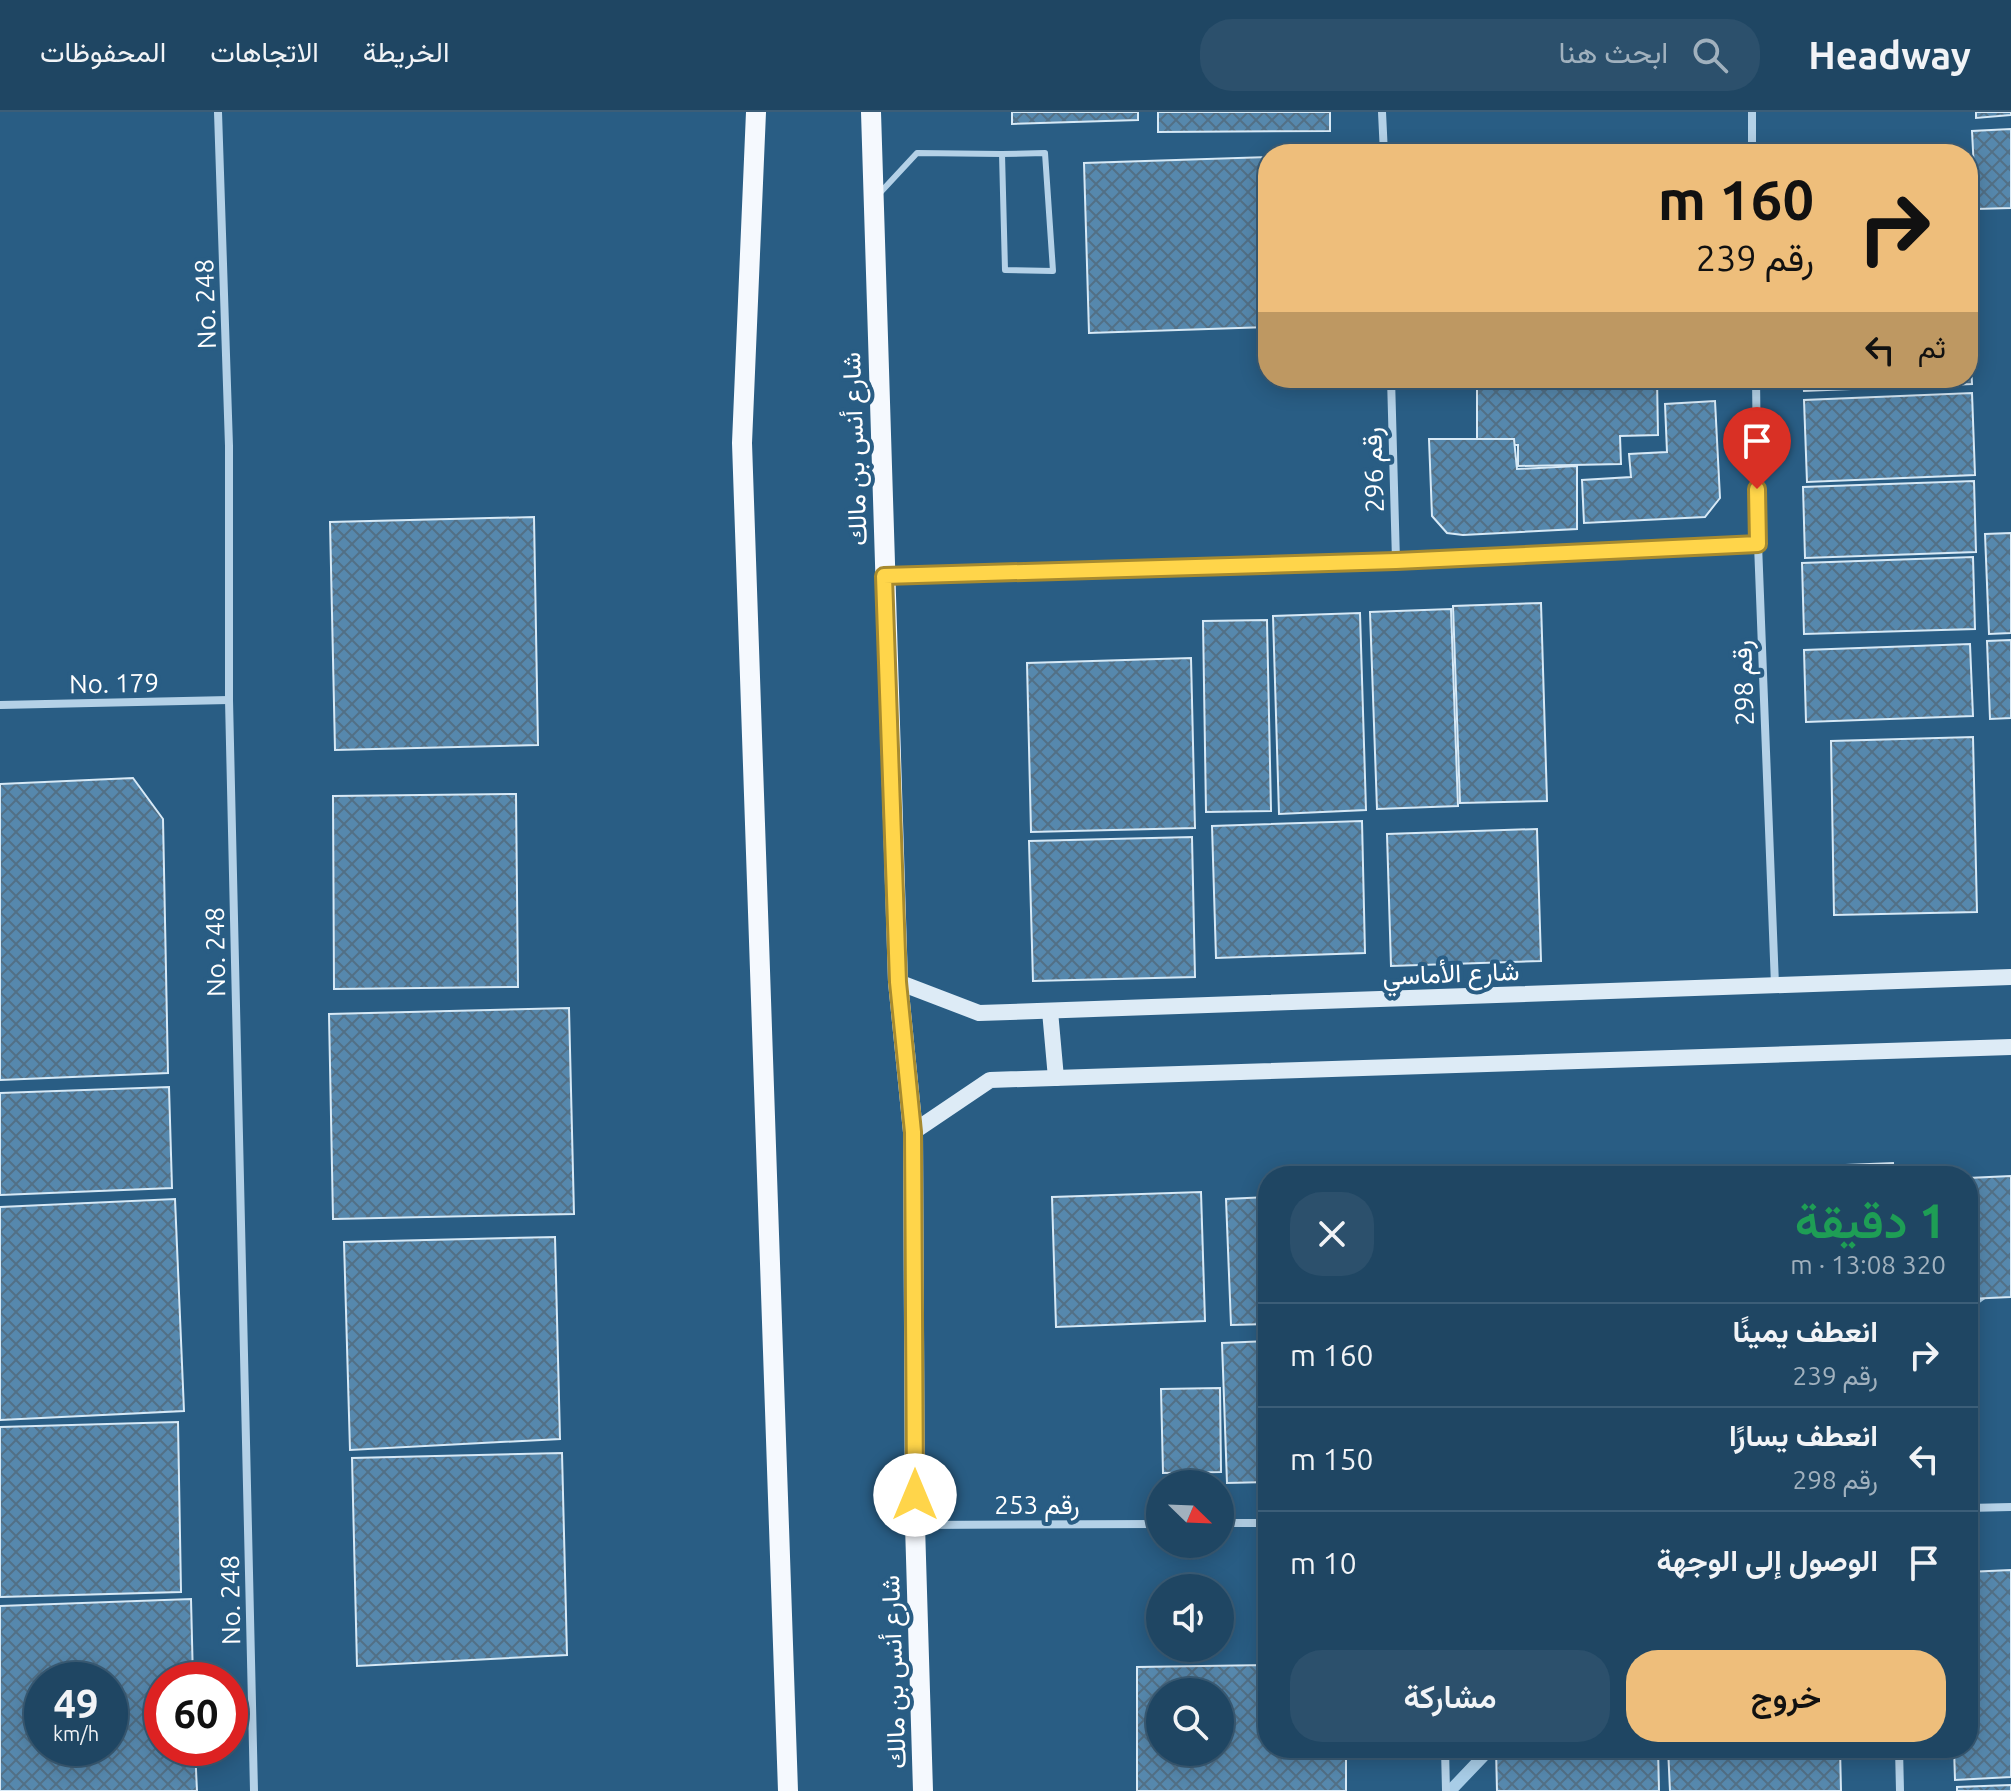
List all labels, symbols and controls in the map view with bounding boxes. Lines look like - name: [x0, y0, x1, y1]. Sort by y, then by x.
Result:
- search box: [1200, 19, 1760, 91]
- icon: search: [1688, 33, 1732, 77]
- text: Headway: [1808, 34, 1971, 76]
- text: ابحث هنا: [1558, 35, 1668, 69]
- text: المحفوظات: [40, 36, 166, 67]
- text: الاتجاهات: [210, 36, 319, 67]
- text: الخريطة: [363, 36, 449, 67]
- text: 160 m: [1658, 168, 1814, 231]
- icon: right: [1842, 176, 1946, 280]
- text: رقم 239: [1696, 237, 1814, 278]
- street label: No. 248: [189, 258, 221, 350]
- icon: left: [1858, 328, 1902, 372]
- text: ثم: [1918, 330, 1946, 364]
- street label: شارع أنس بن مالك: [836, 351, 876, 546]
- pin: [1723, 407, 1791, 489]
- icon: arrive: [1735, 419, 1779, 463]
- street label: رقم 296: [1357, 427, 1392, 513]
- street label: رقم 298: [1727, 640, 1762, 726]
- street label: No. 179: [69, 668, 159, 698]
- street label: No. 248: [200, 907, 230, 997]
- street label: شارع الأماسي: [1382, 956, 1520, 997]
- button: close: [1290, 1192, 1374, 1276]
- text: 1 دقيقة: [1795, 1193, 1946, 1247]
- text: 320 m · 13:08: [1790, 1250, 1946, 1279]
- text: انعطف يمينًا: [1733, 1314, 1878, 1348]
- icon: right: [1902, 1333, 1946, 1377]
- text: 160 m: [1290, 1338, 1374, 1372]
- text: رقم 239: [1793, 1361, 1878, 1390]
- text: انعطف يسارًا: [1729, 1418, 1878, 1452]
- icon: left: [1902, 1437, 1946, 1481]
- text: 150 m: [1290, 1442, 1374, 1476]
- position arrow: [873, 1453, 957, 1537]
- text: رقم 298: [1793, 1465, 1878, 1494]
- north arrow: [1146, 1470, 1234, 1558]
- map controls: [1146, 1470, 1234, 1766]
- street label: رقم 253: [994, 1490, 1080, 1522]
- icon: arrive: [1902, 1541, 1946, 1585]
- text: الوصول إلى الوجهة: [1656, 1543, 1878, 1577]
- text: 10 m: [1290, 1546, 1357, 1580]
- street label: No. 248: [215, 1555, 245, 1645]
- street label: شارع أنس بن مالك: [875, 1574, 915, 1769]
- button: sound: [1146, 1574, 1234, 1662]
- button: مشاركة: [1290, 1650, 1610, 1742]
- button: خروج: [1626, 1650, 1946, 1742]
- speed limit sign: 60: [144, 1662, 248, 1766]
- button: search: [1146, 1678, 1234, 1766]
- text: 49: [53, 1681, 99, 1726]
- text: km/h: [53, 1722, 99, 1745]

